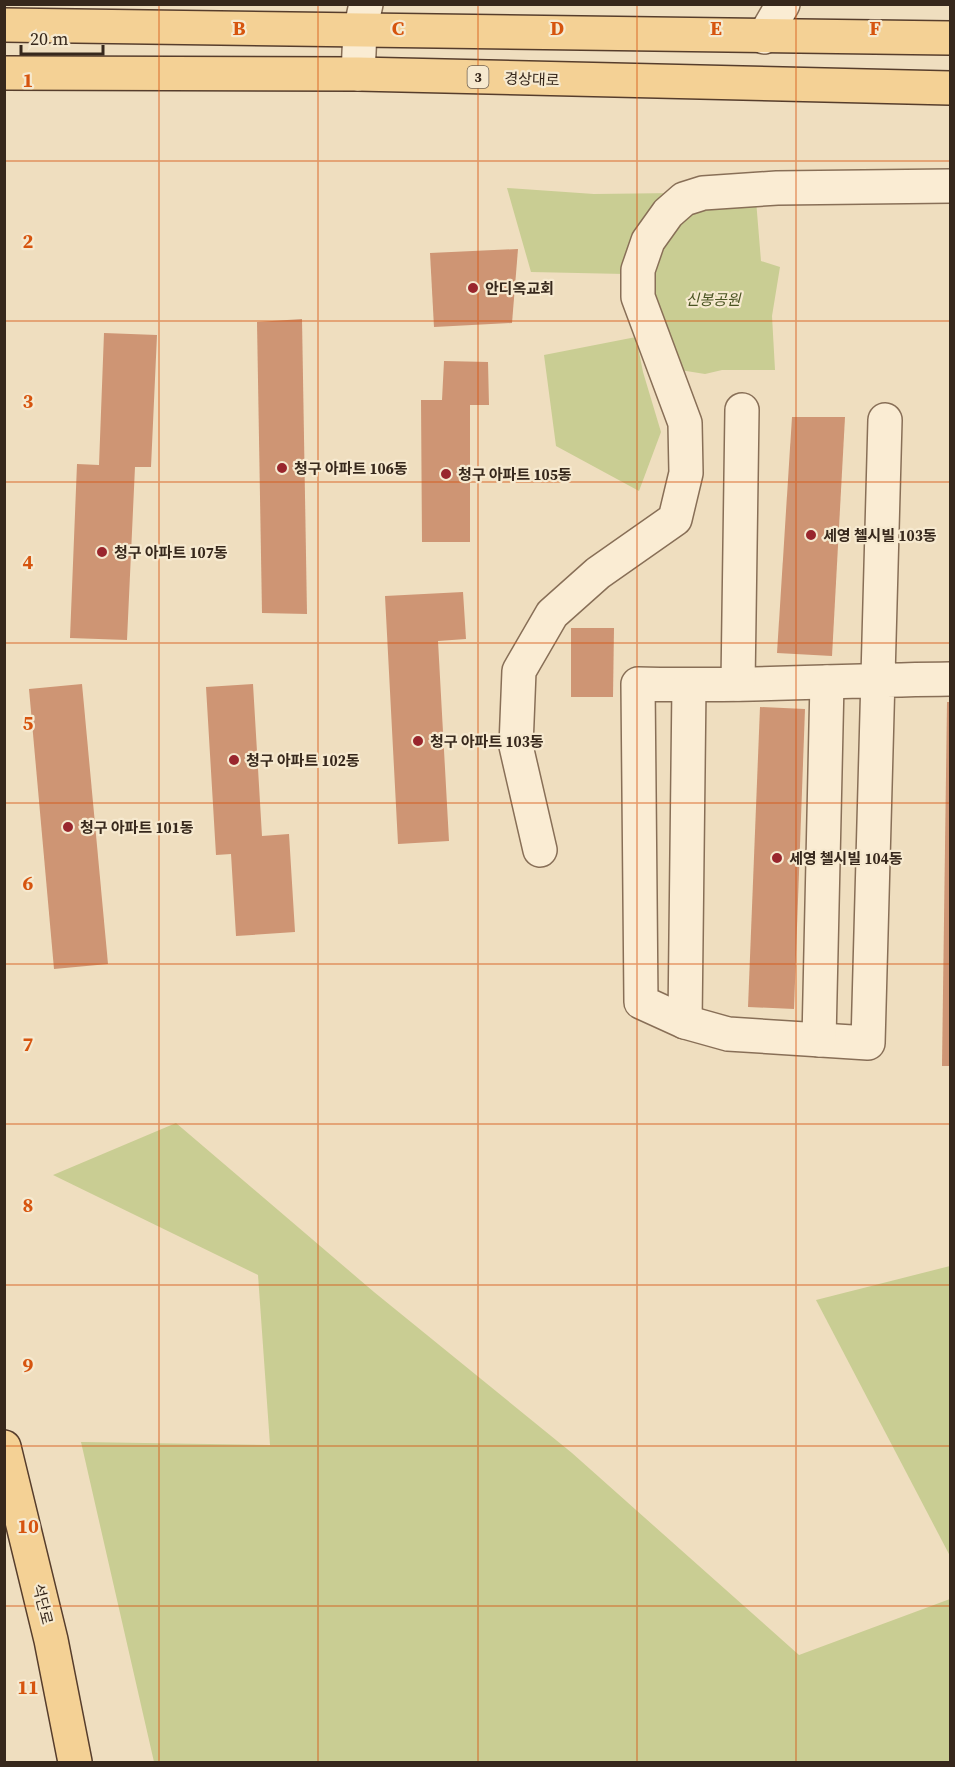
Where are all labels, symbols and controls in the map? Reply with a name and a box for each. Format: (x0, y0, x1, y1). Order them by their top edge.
text: B (232, 14, 246, 42)
text: C (392, 14, 404, 42)
text: D (550, 14, 564, 42)
text: E (710, 14, 722, 42)
text: F (869, 14, 881, 42)
scale bar (21, 18, 104, 56)
text: 20 m (30, 26, 68, 51)
text: 1 (23, 66, 33, 94)
road number: 3 (468, 66, 488, 88)
street label: 경상대로 (504, 68, 560, 90)
text: 2 (23, 227, 34, 255)
place label: 안디옥교회 (485, 278, 554, 299)
marker: 안디옥교회 (466, 281, 480, 295)
park label: 신봉공원 (685, 289, 742, 310)
text: 3 (23, 387, 34, 415)
place label: 청구 아파트 106동 (294, 458, 408, 479)
marker: 청구 아파트 106동 (275, 461, 289, 475)
place label: 청구 아파트 105동 (458, 464, 572, 485)
marker: 청구 아파트 105동 (439, 467, 453, 481)
place label: 세영 첼시빌 103동 (823, 525, 937, 546)
marker: 세영 첼시빌 103동 (804, 528, 818, 542)
place label: 청구 아파트 107동 (114, 542, 228, 563)
marker: 청구 아파트 107동 (95, 545, 109, 559)
text: 4 (23, 548, 34, 576)
text: 5 (23, 709, 34, 737)
place label: 청구 아파트 103동 (430, 731, 544, 752)
marker: 청구 아파트 103동 (411, 734, 425, 748)
place label: 청구 아파트 102동 (246, 750, 360, 771)
marker: 청구 아파트 102동 (227, 753, 241, 767)
place label: 청구 아파트 101동 (80, 817, 194, 838)
marker: 청구 아파트 101동 (61, 820, 75, 834)
place label: 세영 첼시빌 104동 (789, 848, 903, 869)
marker: 세영 첼시빌 104동 (770, 851, 784, 865)
text: 6 (23, 869, 34, 897)
text: 7 (23, 1030, 34, 1058)
text: 8 (23, 1191, 33, 1219)
text: 9 (23, 1351, 34, 1379)
text: 10 (17, 1512, 39, 1540)
street label: 석단로 (28, 1581, 58, 1627)
text: 11 (17, 1673, 39, 1701)

